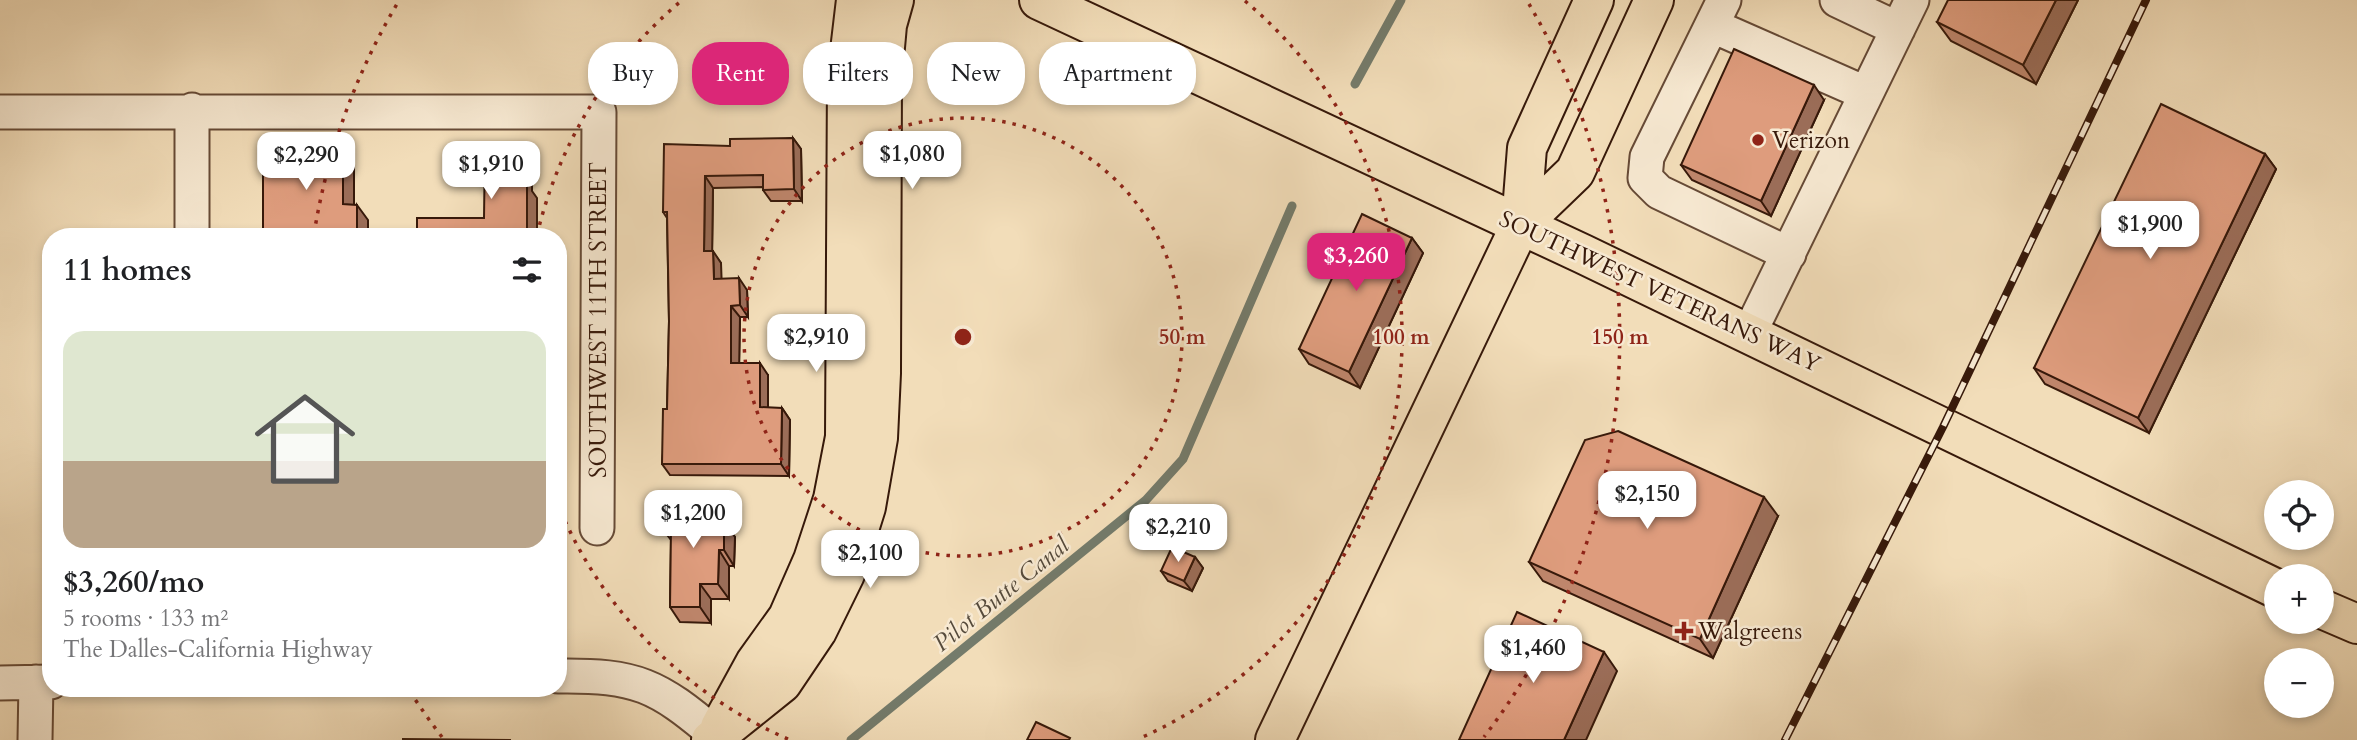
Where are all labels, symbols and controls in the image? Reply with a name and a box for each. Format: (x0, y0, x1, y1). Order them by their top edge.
chip: Buy (588, 42, 678, 105)
chip: Rent (692, 42, 789, 105)
chip: Filters (803, 42, 913, 105)
chip: New (927, 42, 1025, 105)
chip: Apartment (1039, 42, 1196, 105)
place label: Verizon (1772, 125, 1850, 156)
pin: $2,290 (249, 132, 363, 192)
pin: $1,080 (855, 132, 969, 191)
marker: Verizon (1750, 132, 1766, 148)
text: $1,080 (879, 138, 945, 169)
text: $2,290 (273, 139, 339, 170)
pin: $1,910 (434, 142, 548, 201)
text: $1,910 (458, 148, 524, 179)
street label: SOUTHWEST 11TH STREET (583, 162, 614, 478)
pin: $1,900 (2093, 202, 2207, 261)
street label: SOUTHWEST VETERANS WAY (1494, 203, 1826, 380)
text: $1,900 (2117, 208, 2183, 239)
pin: $3,260 (1299, 233, 1413, 293)
text: $3,260 (1323, 240, 1389, 271)
text: 11 homes (63, 250, 192, 291)
icon: filters (508, 251, 546, 289)
pin: $2,910 (759, 314, 873, 374)
text: $2,910 (783, 321, 849, 352)
text: 50 m (1159, 323, 1206, 352)
text: 100 m (1372, 323, 1430, 352)
text: 150 m (1591, 323, 1649, 352)
centre of rings (951, 325, 975, 349)
icon: home (242, 376, 368, 502)
pin: $2,150 (1590, 472, 1704, 531)
text: $2,150 (1614, 478, 1680, 509)
map controls (2264, 480, 2334, 718)
button: locate (2264, 480, 2334, 550)
pin: $1,200 (636, 490, 750, 550)
text: $1,200 (660, 497, 726, 528)
pin: $2,210 (1121, 504, 1235, 564)
text: $2,210 (1145, 511, 1211, 542)
water label: Pilot Butte Canal (926, 528, 1077, 660)
pin: $2,100 (813, 530, 927, 590)
text: $2,100 (837, 537, 903, 568)
text: $3,260/mo (63, 562, 204, 603)
button: + (2264, 564, 2334, 634)
text: 5 rooms · 133 m² (63, 603, 228, 634)
place label: Walgreens (1697, 616, 1802, 647)
marker: Walgreens (1676, 623, 1692, 639)
pin: $1,460 (1476, 626, 1590, 685)
text: $1,460 (1500, 632, 1566, 663)
text: The Dalles-California Highway (63, 634, 373, 665)
button: − (2264, 648, 2334, 718)

